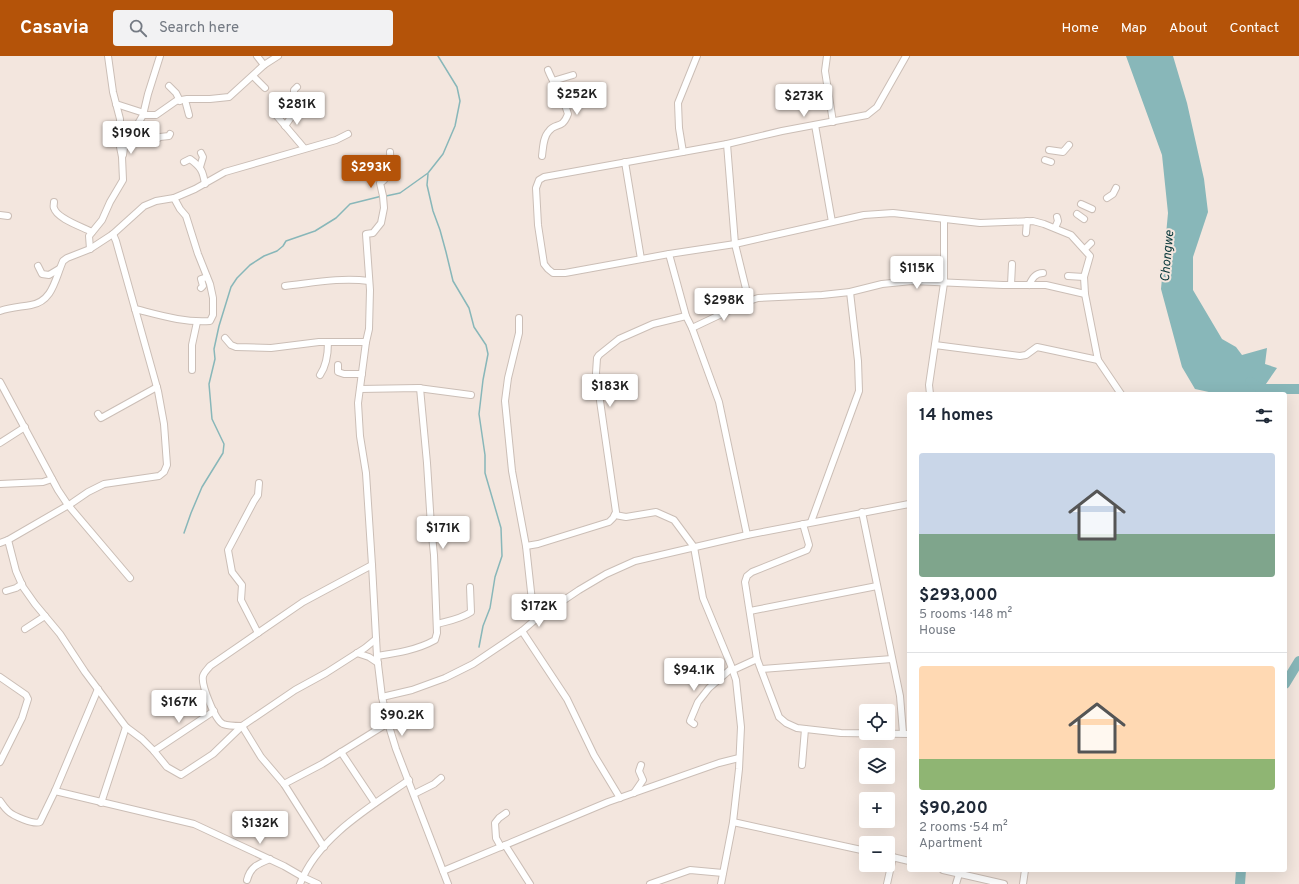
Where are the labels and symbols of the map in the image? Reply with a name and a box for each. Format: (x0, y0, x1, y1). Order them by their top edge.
pin: $252K (549, 82, 605, 116)
pin: $273K (776, 84, 832, 118)
pin: $281K (269, 92, 325, 126)
pin: $190K (103, 121, 159, 155)
pin: $293K (343, 155, 399, 189)
water label: Chongwe (1158, 229, 1178, 283)
pin: $115K (889, 256, 945, 290)
pin: $298K (696, 288, 752, 322)
pin: $183K (582, 374, 638, 408)
pin: $171K (415, 516, 471, 550)
pin: $172K (511, 594, 567, 628)
pin: $94.1K (661, 658, 727, 692)
pin: $167K (151, 690, 207, 724)
pin: $90.2K (369, 703, 435, 737)
pin: $132K (232, 811, 288, 845)

